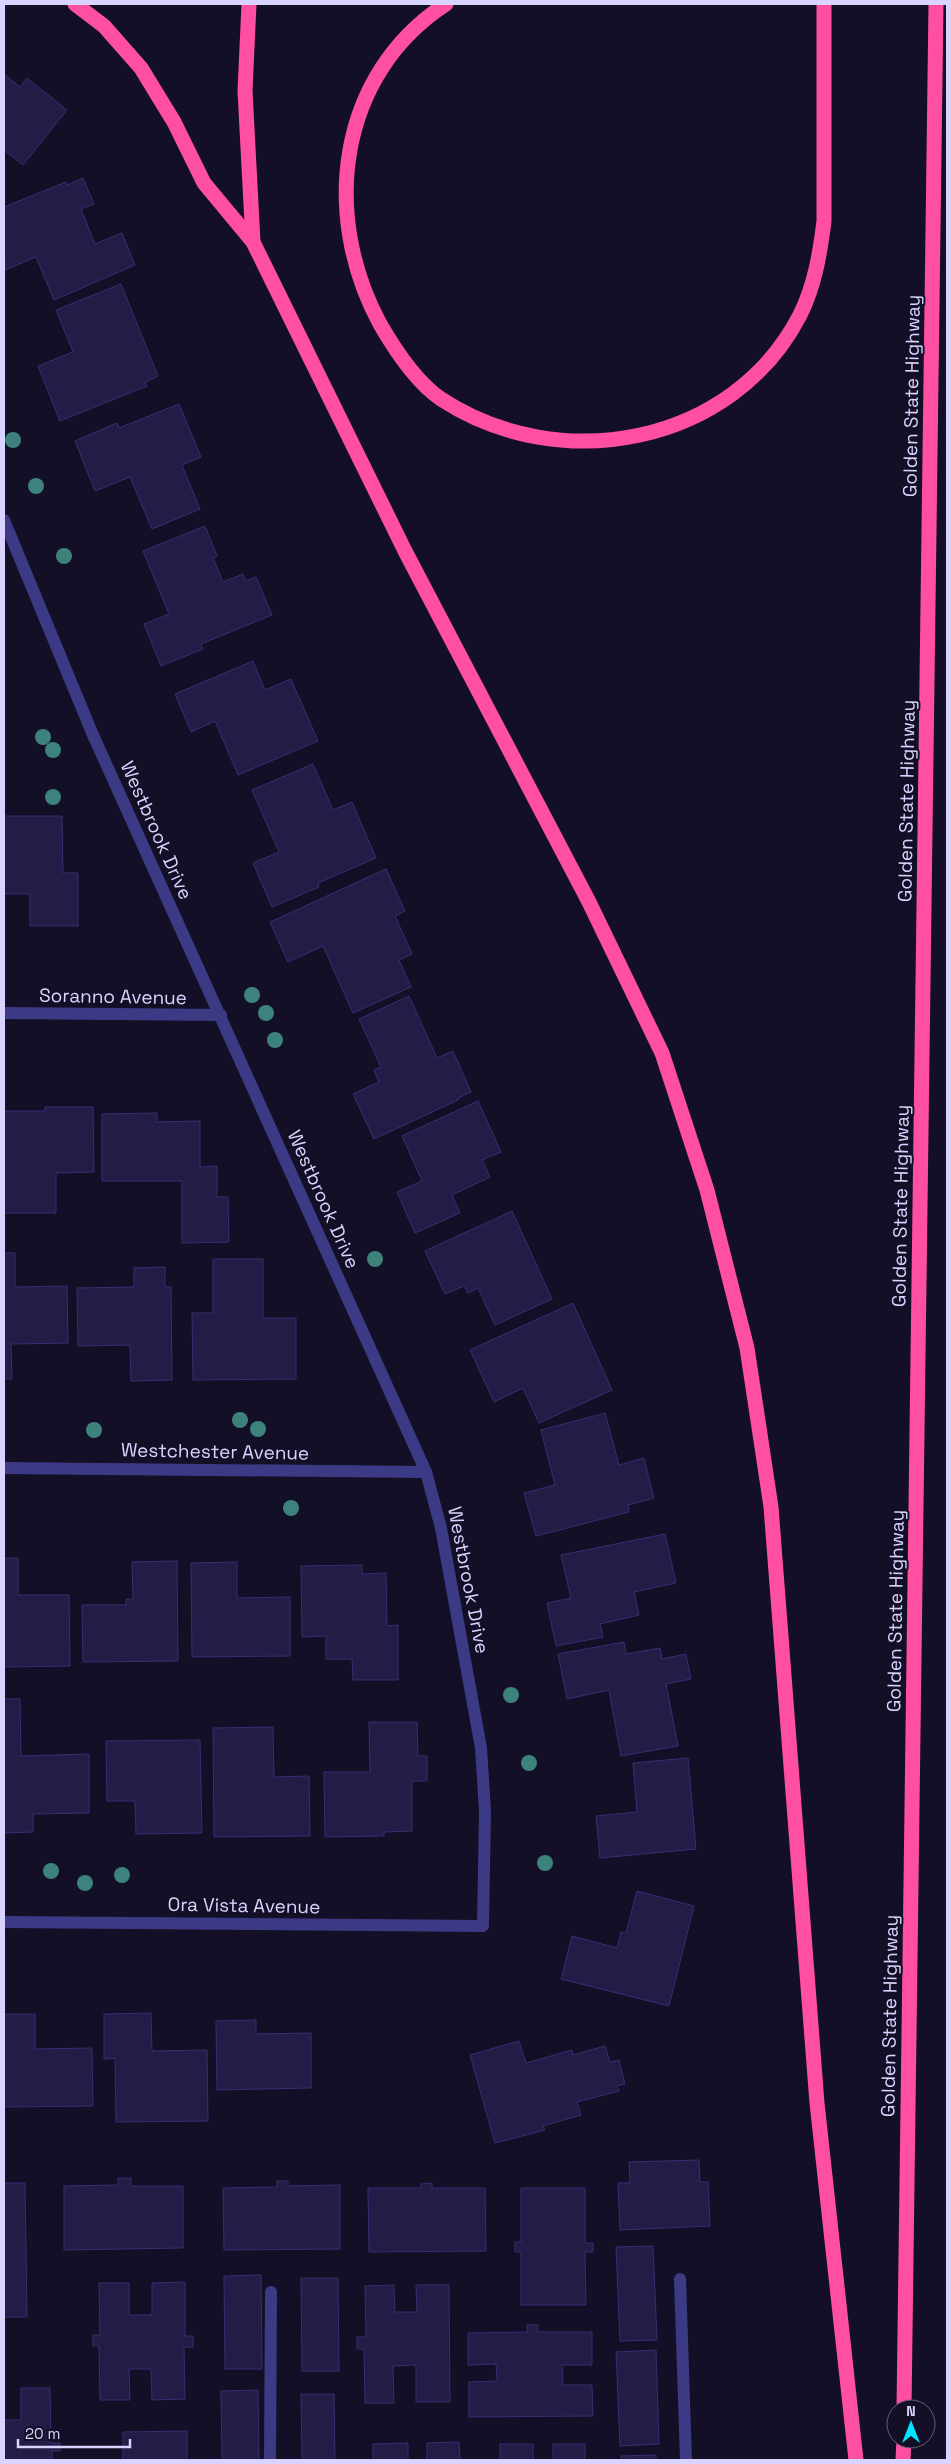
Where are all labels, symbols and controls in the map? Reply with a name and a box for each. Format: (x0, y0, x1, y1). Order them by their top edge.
street label: Golden State Highway (897, 295, 926, 497)
street label: Golden State Highway (892, 700, 921, 902)
street label: Westbrook Drive (115, 757, 198, 903)
street label: Soranno Avenue (39, 983, 187, 1010)
street label: Golden State Highway (886, 1105, 915, 1307)
street label: Westbrook Drive (282, 1126, 365, 1272)
street label: Westchester Avenue (121, 1437, 309, 1466)
street label: Westbrook Drive (442, 1504, 495, 1656)
street label: Golden State Highway (881, 1510, 910, 1712)
street label: Ora Vista Avenue (167, 1892, 321, 1919)
street label: Golden State Highway (875, 1915, 904, 2117)
north arrow (886, 2399, 936, 2449)
text: N (906, 2402, 916, 2420)
scale bar (18, 2416, 130, 2448)
text: 20 m (25, 2424, 60, 2443)

